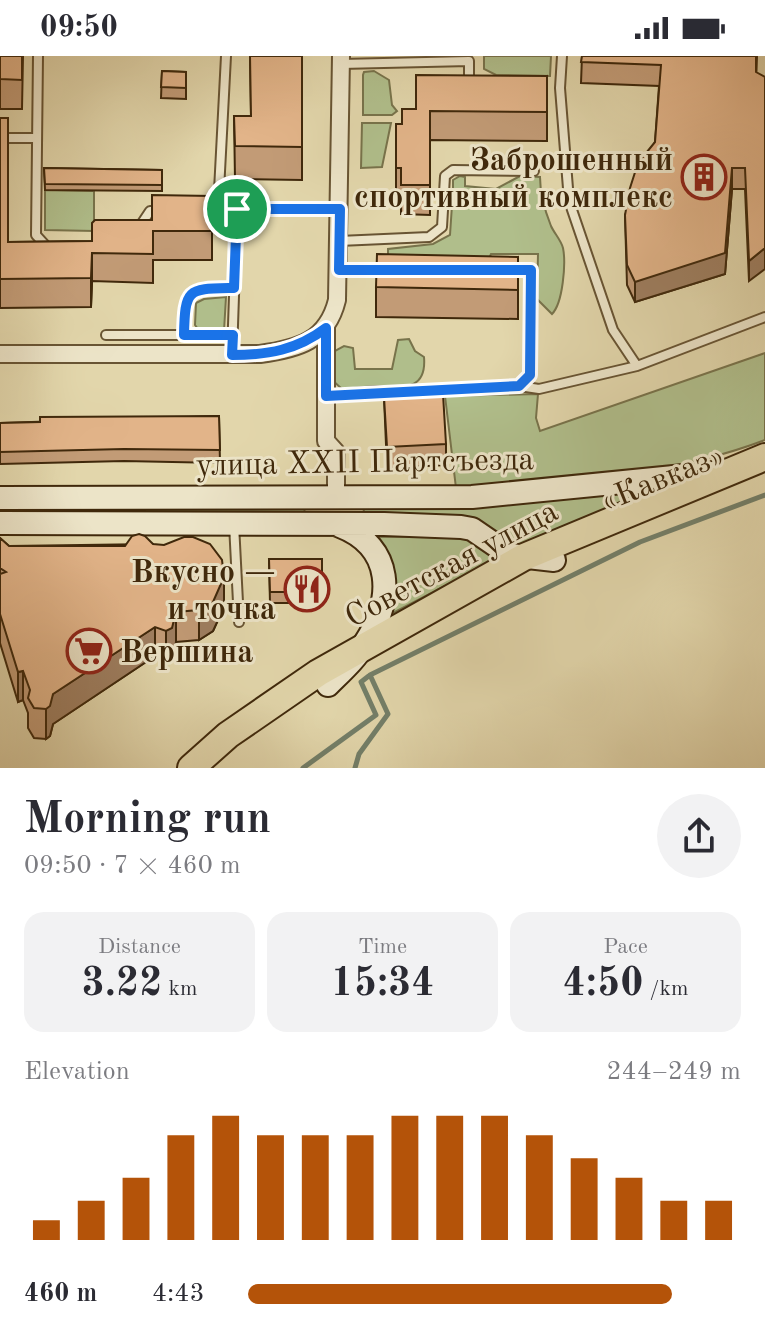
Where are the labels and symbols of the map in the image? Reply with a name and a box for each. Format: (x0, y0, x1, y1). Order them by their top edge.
place label: Заброшенный спортивный комплекс (354, 146, 673, 215)
building icon: Заброшенный спортивный комплекс (680, 153, 728, 201)
pin (203, 175, 271, 243)
street label: «Кавказ» (596, 440, 730, 519)
street label: улица XXII Партсъезда (196, 445, 535, 483)
street label: Советская улица (341, 496, 564, 635)
place label: Вкусно — и точка (131, 558, 276, 627)
restaurant icon: Вкусно — и точка (283, 565, 331, 613)
supermarket icon: Вершина (65, 627, 113, 675)
place label: Вершина (120, 638, 254, 670)

